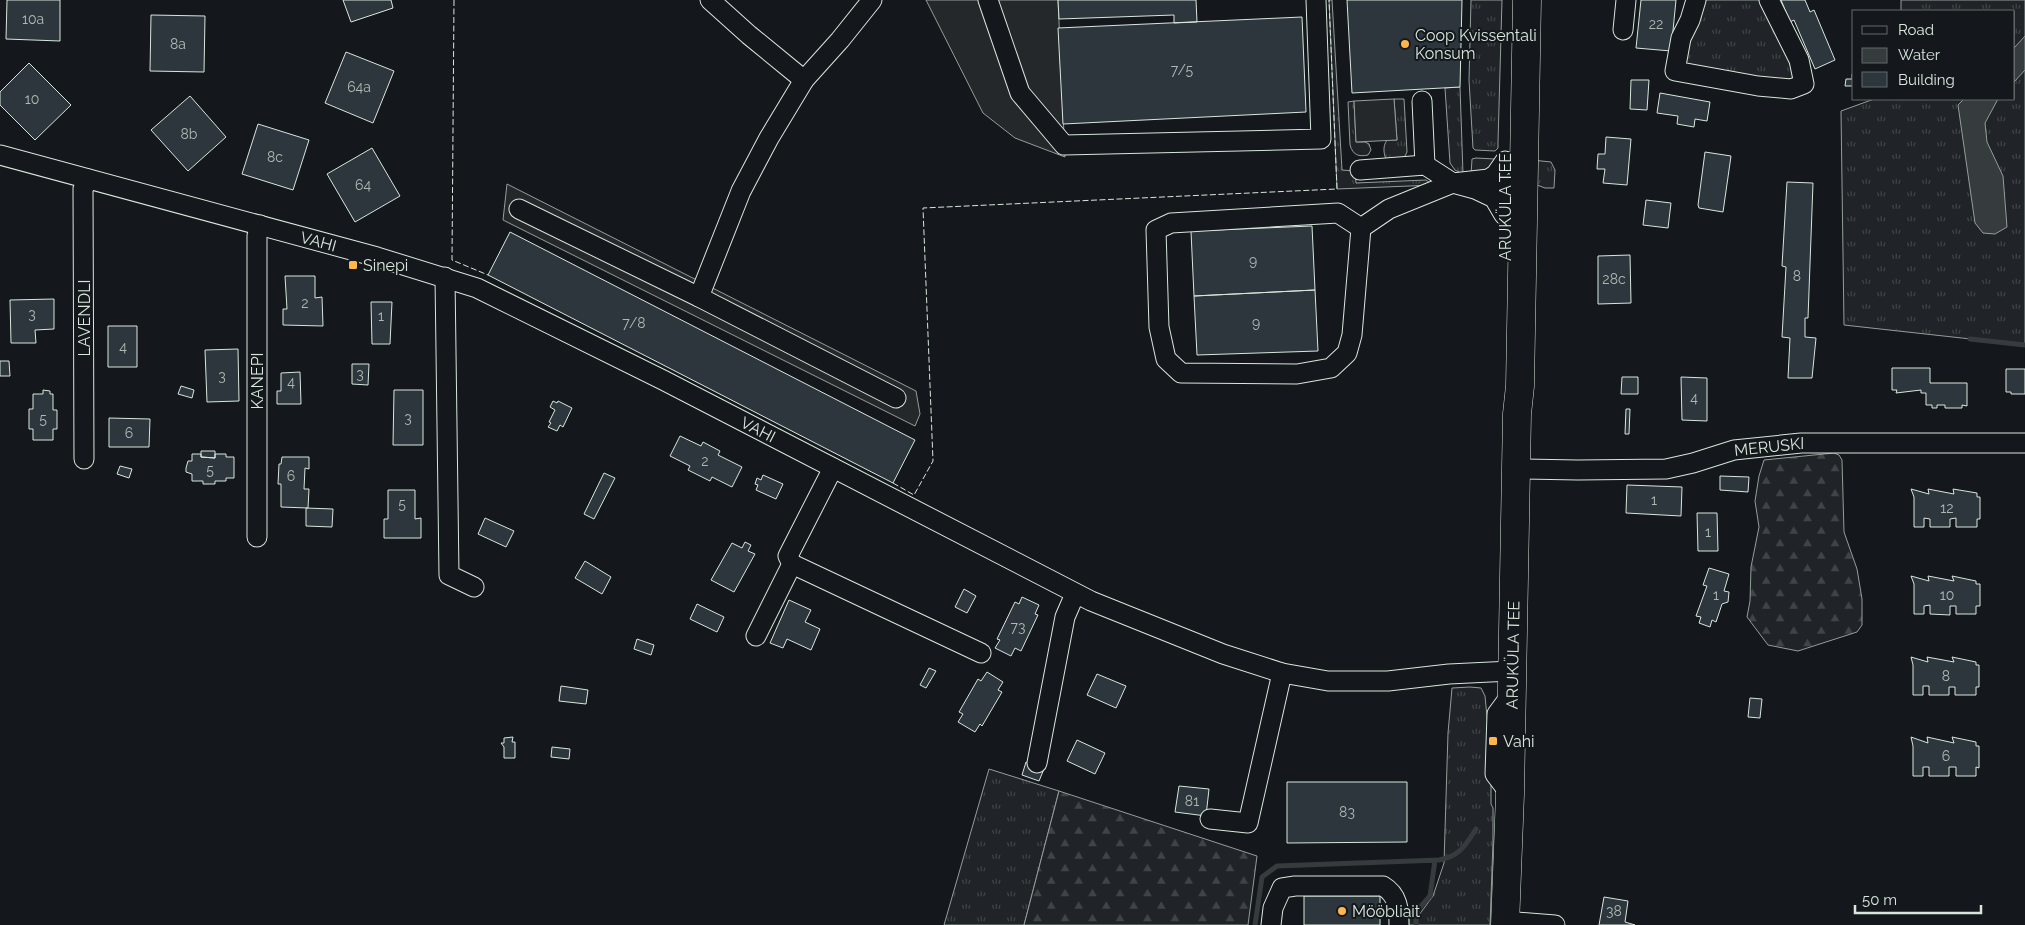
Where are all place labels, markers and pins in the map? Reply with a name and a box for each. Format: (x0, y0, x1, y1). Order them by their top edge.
place label: Coop Kvissentali Konsum (1415, 26, 1537, 63)
marker: Coop Kvissentali Konsum (1399, 38, 1411, 50)
place label: Sinepi (363, 256, 408, 275)
marker: Sinepi (347, 259, 359, 271)
place label: Vahi (1503, 732, 1535, 751)
marker: Vahi (1487, 735, 1499, 747)
place label: Mööbliait (1352, 902, 1421, 921)
marker: Mööbliait (1336, 905, 1348, 917)

